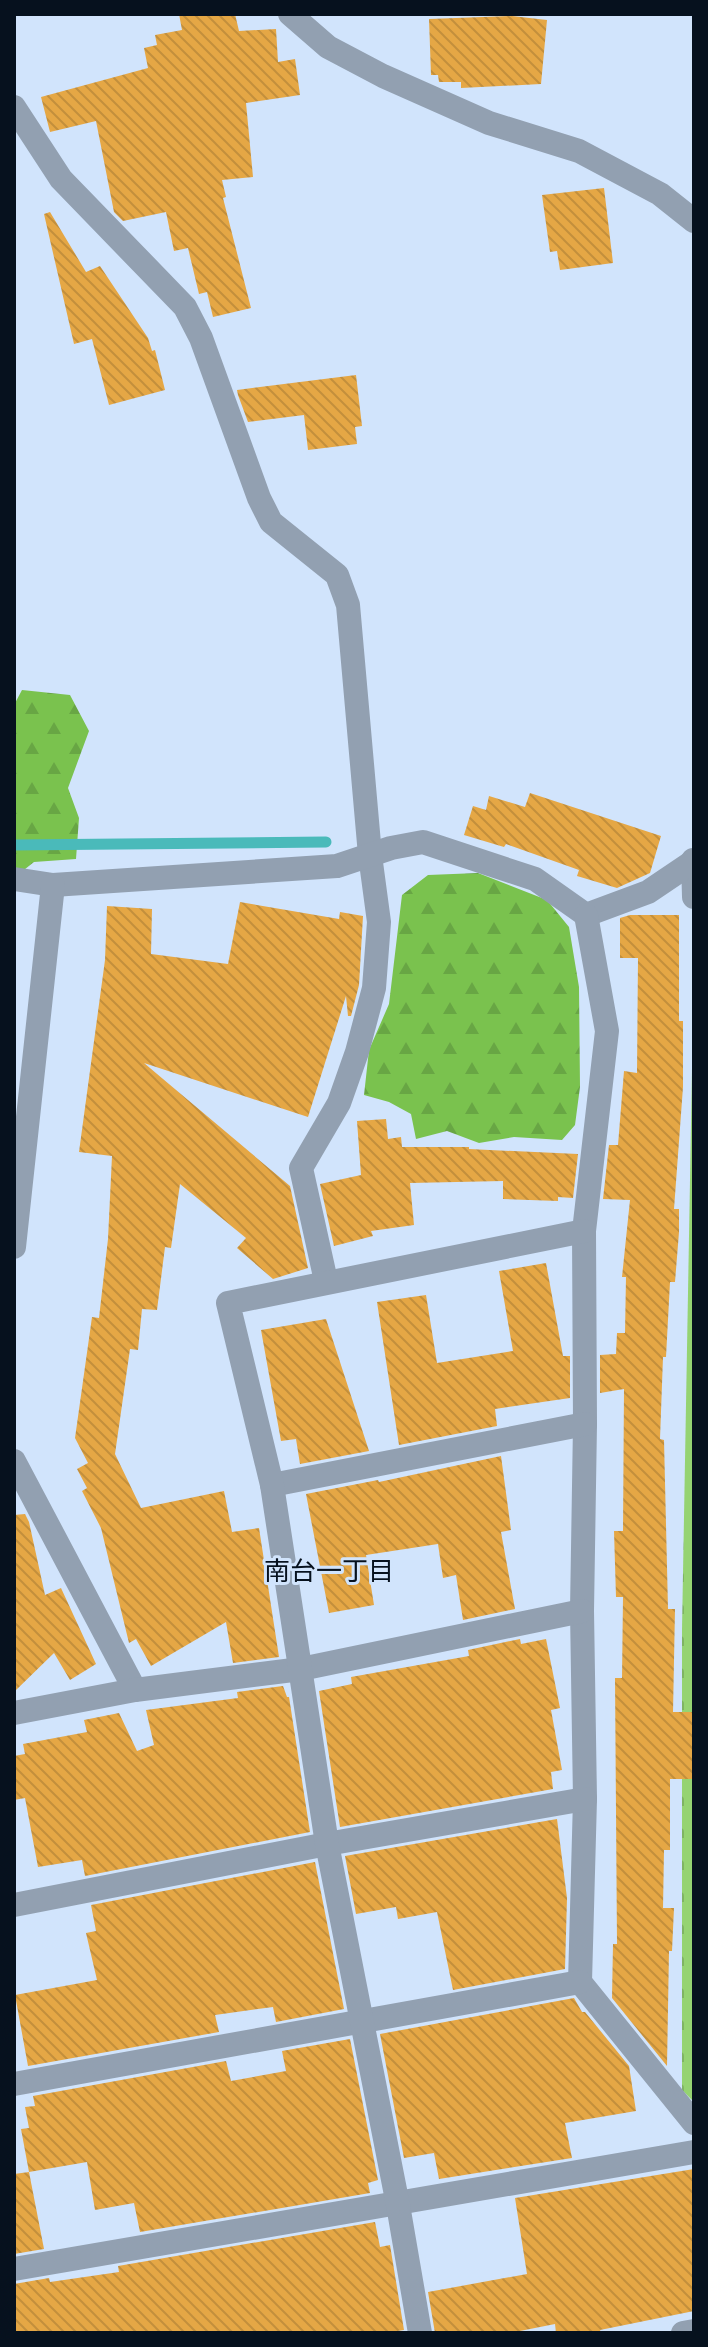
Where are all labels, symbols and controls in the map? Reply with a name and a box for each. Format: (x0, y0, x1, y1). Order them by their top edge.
district label: 南台一丁目 (264, 1557, 394, 1586)

